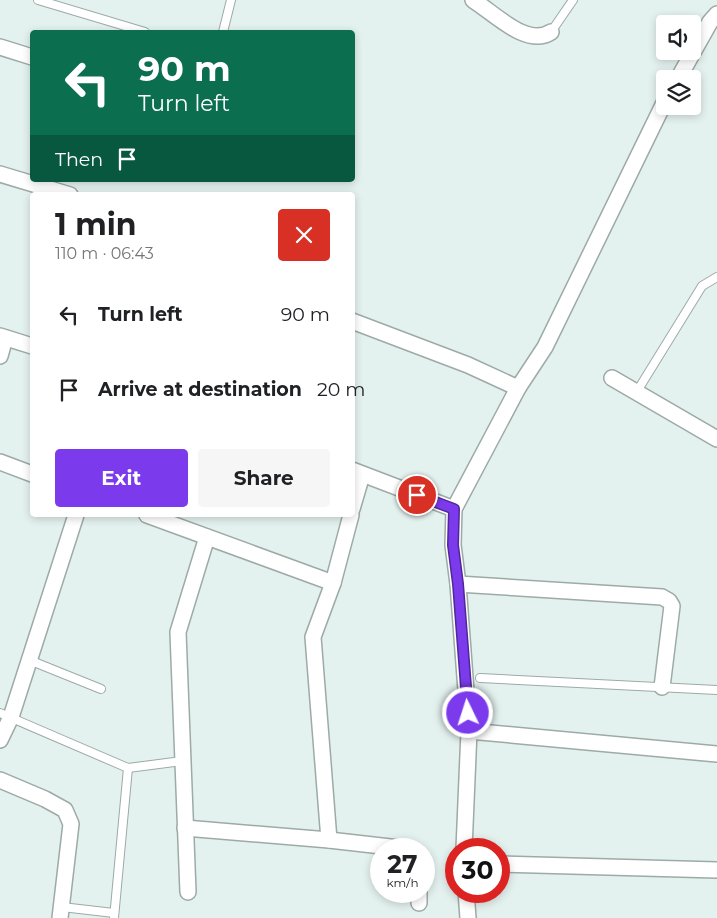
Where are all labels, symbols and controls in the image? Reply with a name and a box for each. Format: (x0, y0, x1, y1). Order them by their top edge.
map controls (656, 15, 701, 115)
button: sound (656, 15, 701, 60)
text: 90 m (138, 47, 231, 90)
icon: left (55, 50, 120, 115)
button: layers (656, 70, 701, 115)
text: Turn left (138, 90, 230, 117)
icon: arrive (113, 145, 141, 173)
text: Then (55, 148, 103, 171)
text: 1 min (55, 206, 136, 243)
button: close (278, 209, 330, 261)
text: 110 m · 06:43 (55, 244, 154, 263)
icon: left (55, 301, 83, 329)
text: Turn left (98, 303, 183, 326)
text: 90 m (281, 303, 330, 326)
icon: arrive (55, 376, 83, 404)
text: Arrive at destination (98, 378, 302, 401)
text: 20 m (317, 378, 365, 401)
button: Exit (55, 449, 188, 507)
button: Share (198, 449, 330, 507)
pin (396, 474, 438, 516)
icon: arrive (403, 481, 431, 509)
position arrow (441, 686, 493, 738)
speed limit sign: 30 (445, 838, 510, 903)
text: 27 (387, 849, 418, 879)
text: km/h (386, 875, 419, 890)

